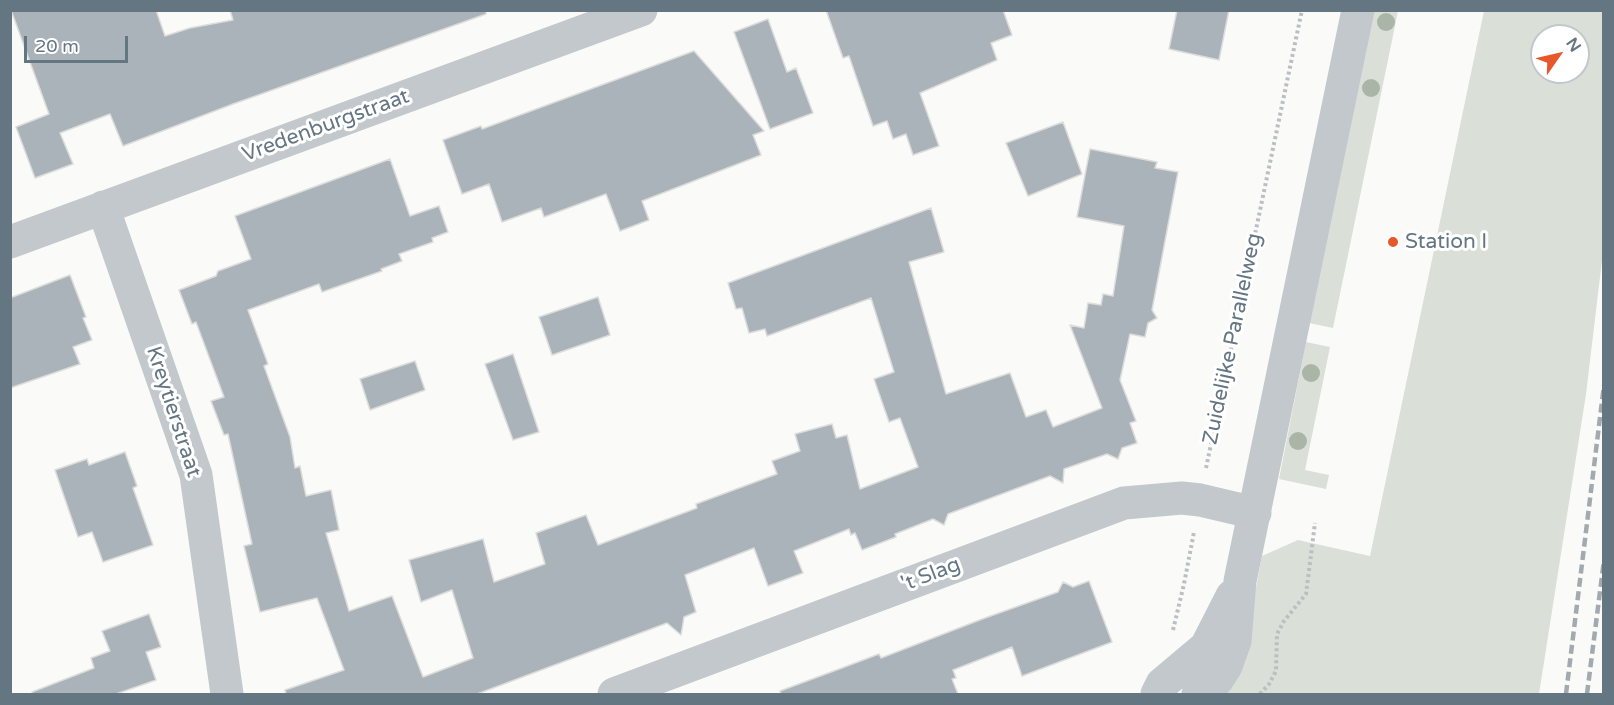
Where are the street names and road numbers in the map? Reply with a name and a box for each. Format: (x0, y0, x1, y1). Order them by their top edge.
street label: Vredenburgstraat (239, 84, 413, 168)
street label: Zuidelijke Parallelweg (1198, 231, 1268, 447)
street label: Kreytierstraat (140, 343, 206, 481)
street label: 't Slag (898, 552, 964, 598)

